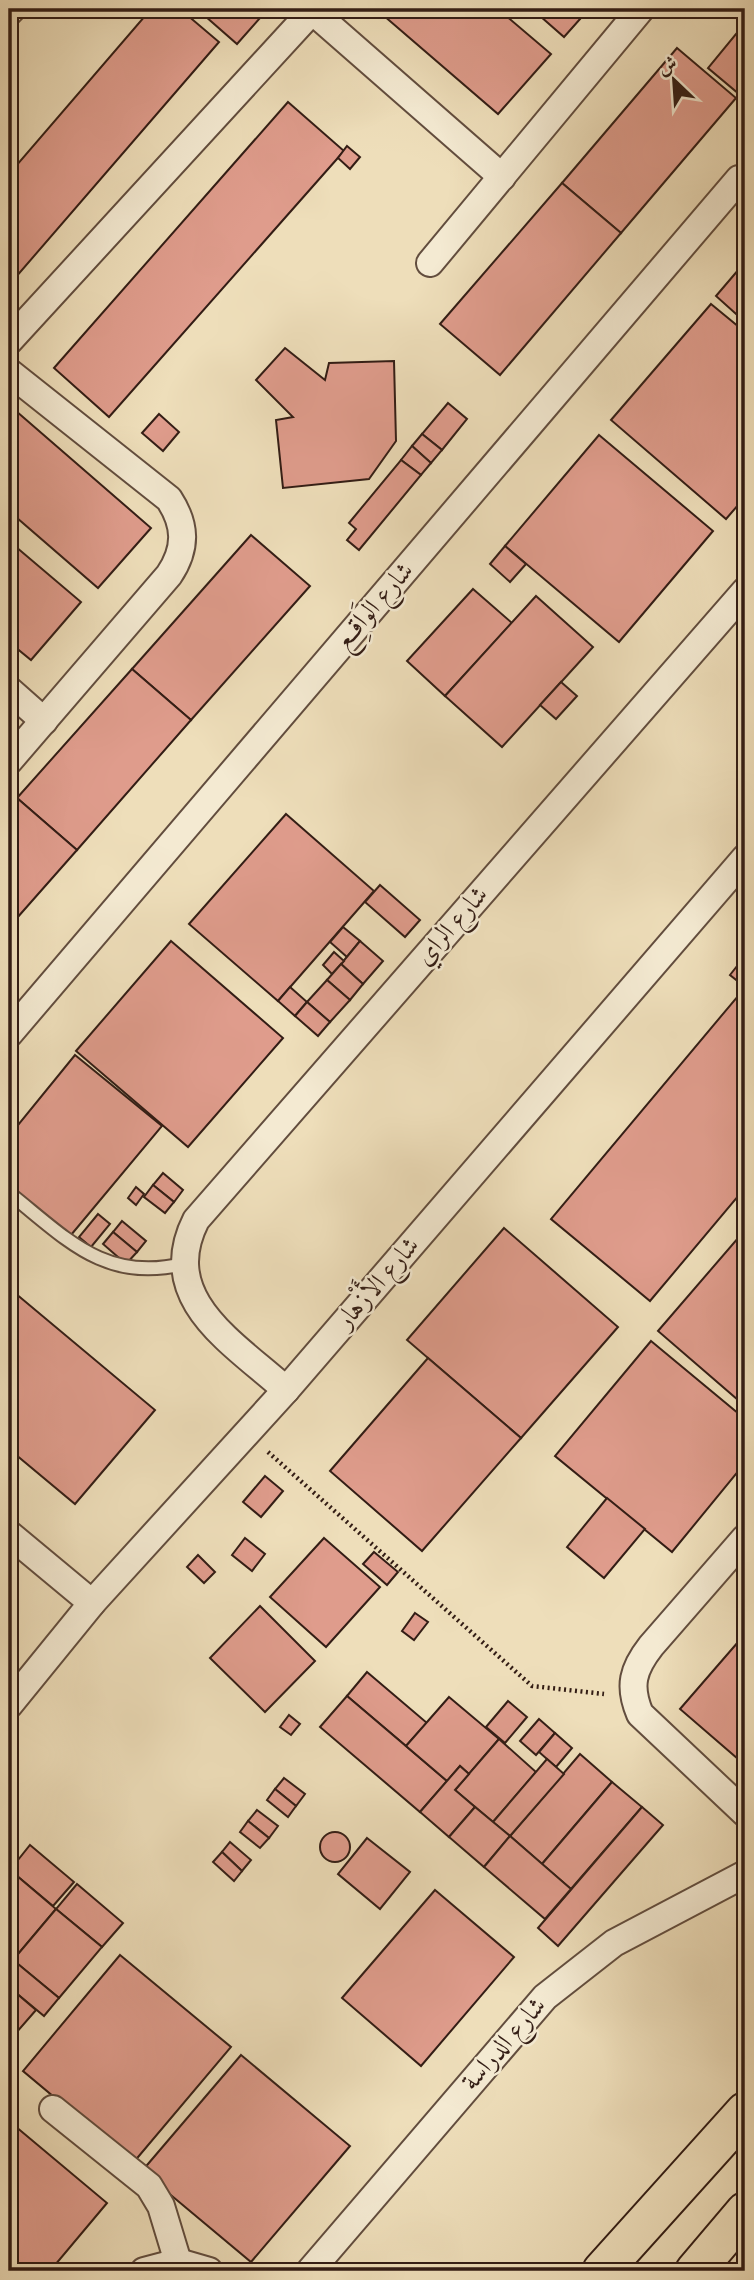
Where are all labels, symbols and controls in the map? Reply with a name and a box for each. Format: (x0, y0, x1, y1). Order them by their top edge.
north arrow (638, 46, 708, 116)
text: ش (654, 52, 681, 81)
street label: شارع الوَاقِع (325, 553, 426, 661)
street label: شارع الراي (408, 879, 499, 975)
street label: شارع الأَزْهار (322, 1226, 430, 1341)
street label: شارع الدراسة (454, 1990, 557, 2100)

